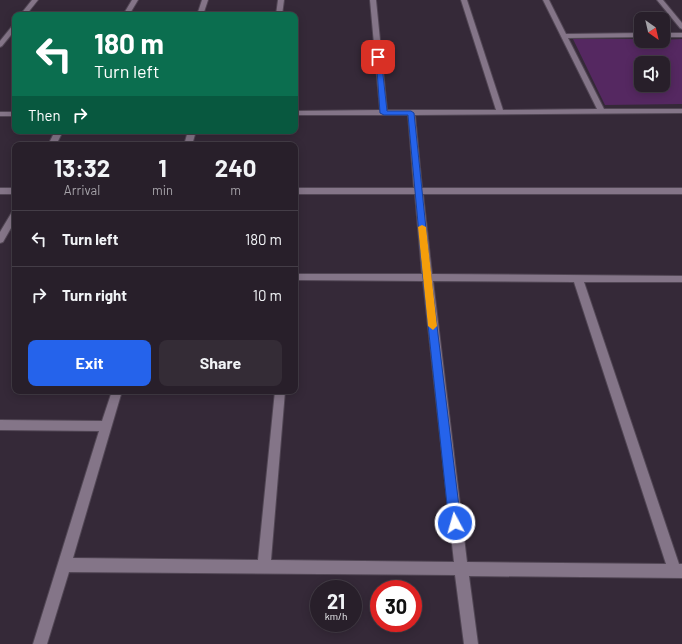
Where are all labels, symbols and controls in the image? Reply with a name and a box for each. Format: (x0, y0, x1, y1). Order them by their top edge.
north arrow (634, 12, 670, 48)
map controls (634, 12, 670, 92)
text: 180 m (94, 26, 164, 60)
icon: left (28, 28, 80, 80)
pin (361, 40, 395, 74)
icon: arrive (367, 46, 389, 68)
button: sound (634, 56, 670, 92)
text: Turn left (94, 60, 160, 82)
icon: right (69, 104, 91, 126)
text: Then (28, 106, 61, 124)
text: 13:32 (54, 153, 110, 182)
text: 1 (158, 153, 167, 182)
text: 240 (215, 153, 256, 182)
text: Arrival (64, 182, 100, 198)
text: min (152, 182, 173, 198)
text: m (230, 182, 241, 198)
icon: left (28, 228, 50, 250)
text: Turn left (62, 230, 118, 248)
text: 180 m (245, 230, 282, 248)
icon: right (28, 284, 50, 306)
text: Turn right (62, 286, 127, 304)
text: 10 m (253, 286, 282, 304)
button: Exit (28, 340, 151, 386)
button: Share (159, 340, 282, 386)
position arrow (434, 502, 476, 544)
speed limit sign: 30 (370, 580, 422, 632)
text: 21 (327, 589, 345, 613)
text: km/h (325, 610, 347, 622)

